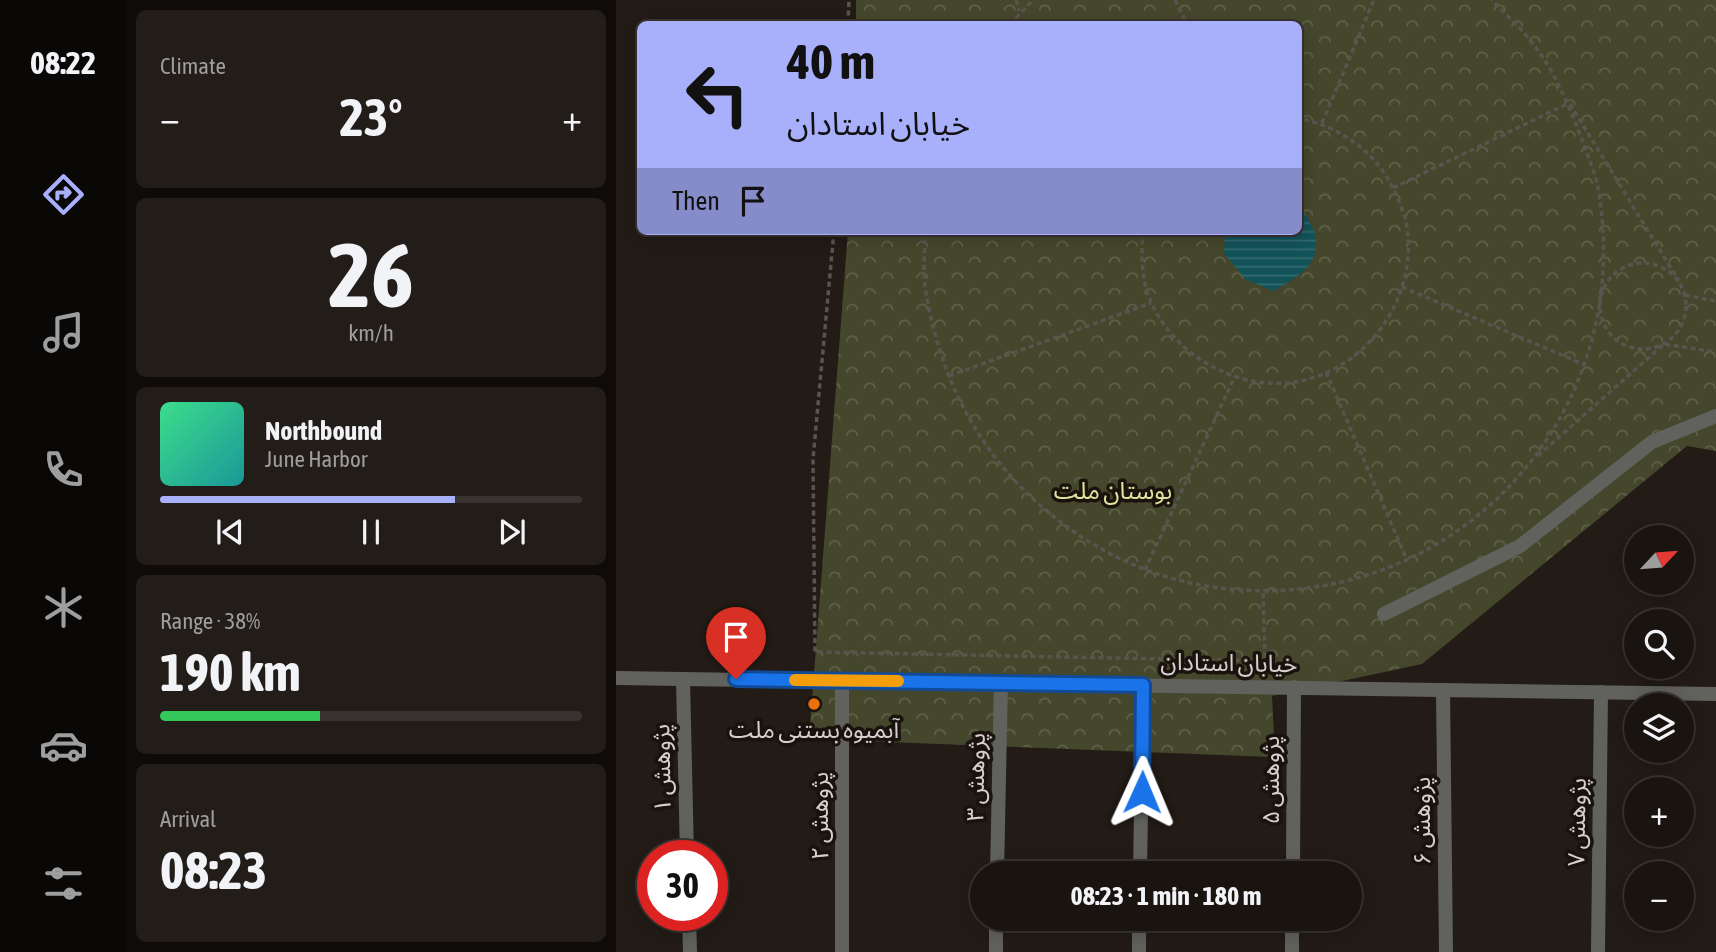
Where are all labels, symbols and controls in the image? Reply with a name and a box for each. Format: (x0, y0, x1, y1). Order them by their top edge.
text: 40 m (787, 33, 875, 89)
text: 08:22 (30, 44, 96, 81)
icon: left (672, 49, 763, 140)
text: Climate (160, 53, 226, 79)
text: 23° (339, 87, 403, 147)
text: − (160, 96, 180, 139)
text: + (562, 96, 582, 139)
text: خیابان استادان (787, 105, 970, 142)
icon: directions (39, 170, 88, 219)
icon: arrive (734, 182, 772, 220)
text: Then (672, 186, 720, 216)
text: 26 (328, 222, 414, 326)
icon: music (39, 308, 88, 357)
text: km/h (348, 320, 394, 346)
text: Northbound (265, 416, 382, 446)
icon: phone (39, 445, 88, 494)
text: June Harbor (265, 446, 368, 472)
park label: بوستان ملت (1054, 477, 1172, 505)
icon: previous (211, 513, 249, 551)
icon: pause (352, 513, 390, 551)
icon: next (493, 513, 531, 551)
north arrow (1624, 525, 1694, 595)
map controls (1624, 525, 1694, 931)
icon: climate (39, 583, 88, 632)
pin (706, 607, 766, 679)
text: Range · 38% (160, 608, 260, 634)
button: search (1624, 609, 1694, 679)
icon: arrive (717, 618, 755, 656)
text: 190 km (160, 642, 301, 702)
street label: خیابان استادان (1160, 648, 1298, 678)
button: layers (1624, 693, 1694, 763)
marker: آبمیوه بستنی ملت (806, 696, 822, 712)
place label: آبمیوه بستنی ملت (729, 716, 900, 744)
icon: car (39, 721, 88, 770)
street label: پژوهش ۱ (647, 723, 678, 813)
street label: پژوهش ۳ (961, 732, 992, 822)
street label: پژوهش ۵ (1257, 736, 1286, 824)
position arrow (1105, 755, 1179, 829)
street label: پژوهش ۲ (806, 772, 835, 860)
street label: پژوهش ۶ (1408, 777, 1437, 865)
street label: پژوهش ۷ (1562, 777, 1593, 867)
button: + (1624, 777, 1694, 847)
text: Arrival (160, 806, 216, 832)
text: 08:23 (160, 840, 267, 900)
speed limit sign: 30 (637, 840, 728, 931)
icon: filters (39, 859, 88, 908)
button: − (1624, 861, 1694, 931)
text: 08:23 · 1 min · 180 m (1071, 881, 1261, 911)

